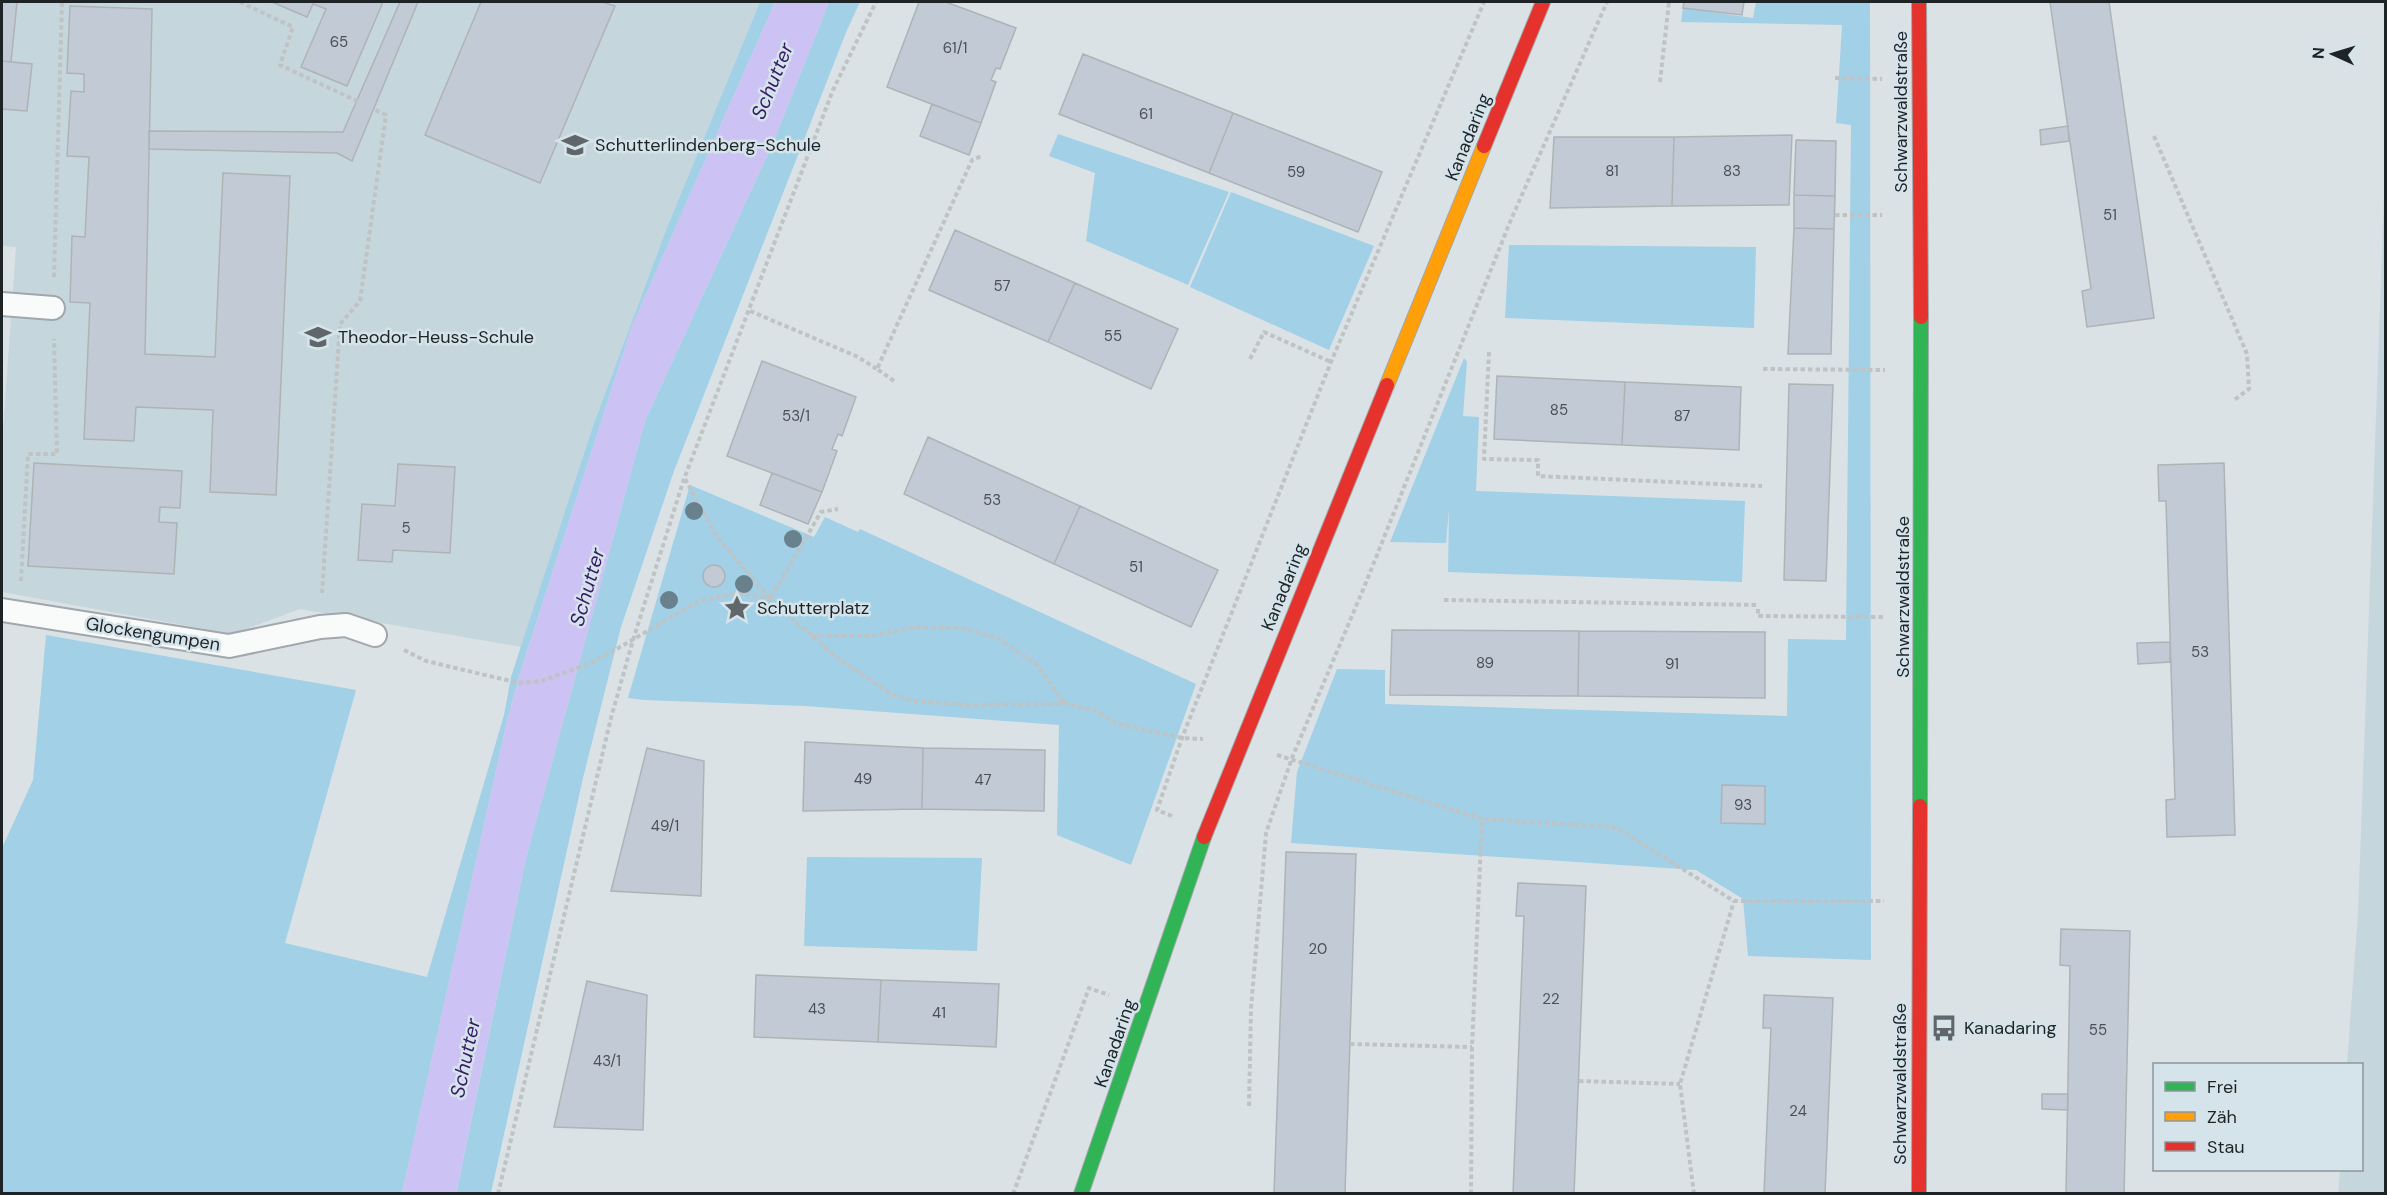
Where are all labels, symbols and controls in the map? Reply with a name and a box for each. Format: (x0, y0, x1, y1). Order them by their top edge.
north arrow (2303, 24, 2363, 84)
street label: Schwarzwaldstraße (1889, 31, 1913, 193)
house number: 65 (330, 32, 348, 52)
water label: Schutter (745, 38, 799, 123)
house number: 61/1 (943, 38, 967, 58)
text: N (2308, 46, 2329, 60)
street label: Kanadaring (1440, 90, 1496, 184)
house number: 61 (1139, 104, 1153, 124)
school or university icon: Schutterlindenberg-Schule (560, 130, 590, 160)
place label: Schutterlindenberg-Schule (595, 133, 821, 157)
house number: 81 (1605, 161, 1619, 181)
house number: 83 (1723, 161, 1741, 181)
house number: 59 (1287, 162, 1305, 182)
house number: 51 (2103, 205, 2117, 225)
house number: 57 (994, 276, 1010, 296)
school or university icon: Theodor-Heuss-Schule (303, 322, 333, 352)
place label: Theodor-Heuss-Schule (338, 325, 534, 349)
house number: 55 (1104, 326, 1122, 346)
house number: 85 (1550, 400, 1568, 420)
house number: 53/1 (782, 406, 810, 426)
house number: 87 (1674, 406, 1690, 426)
house number: 53 (983, 490, 1001, 510)
street label: Schwarzwaldstraße (1891, 516, 1915, 678)
house number: 5 (401, 518, 411, 538)
street label: Kanadaring (1256, 540, 1312, 634)
water label: Schutter (563, 544, 611, 629)
house number: 51 (1129, 557, 1143, 577)
place icon: Schutterplatz (722, 593, 752, 623)
place label: Schutterplatz (757, 596, 869, 620)
street label: Glockengumpen (84, 612, 222, 656)
house number: 53 (2191, 642, 2209, 662)
house number: 89 (1476, 653, 1494, 673)
house number: 91 (1665, 654, 1679, 674)
house number: 49 (854, 769, 872, 789)
house number: 47 (974, 770, 992, 790)
house number: 93 (1734, 795, 1752, 815)
house number: 49/1 (651, 816, 679, 836)
house number: 20 (1309, 939, 1327, 959)
house number: 22 (1542, 989, 1560, 1009)
street label: Kanadaring (1089, 995, 1141, 1091)
house number: 43 (808, 999, 826, 1019)
house number: 41 (932, 1003, 946, 1023)
street label: Schwarzwaldstraße (1888, 1003, 1912, 1165)
bus stop icon: Kanadaring (1929, 1013, 1959, 1043)
water label: Schutter (444, 1016, 486, 1100)
place label: Kanadaring (1964, 1016, 2056, 1040)
house number: 55 (2089, 1020, 2107, 1040)
house number: 43/1 (593, 1051, 621, 1071)
legend (2153, 1063, 2363, 1171)
text: Frei (2207, 1075, 2238, 1099)
house number: 24 (1789, 1101, 1807, 1121)
text: Zäh (2207, 1105, 2237, 1129)
text: Stau (2207, 1135, 2245, 1159)

